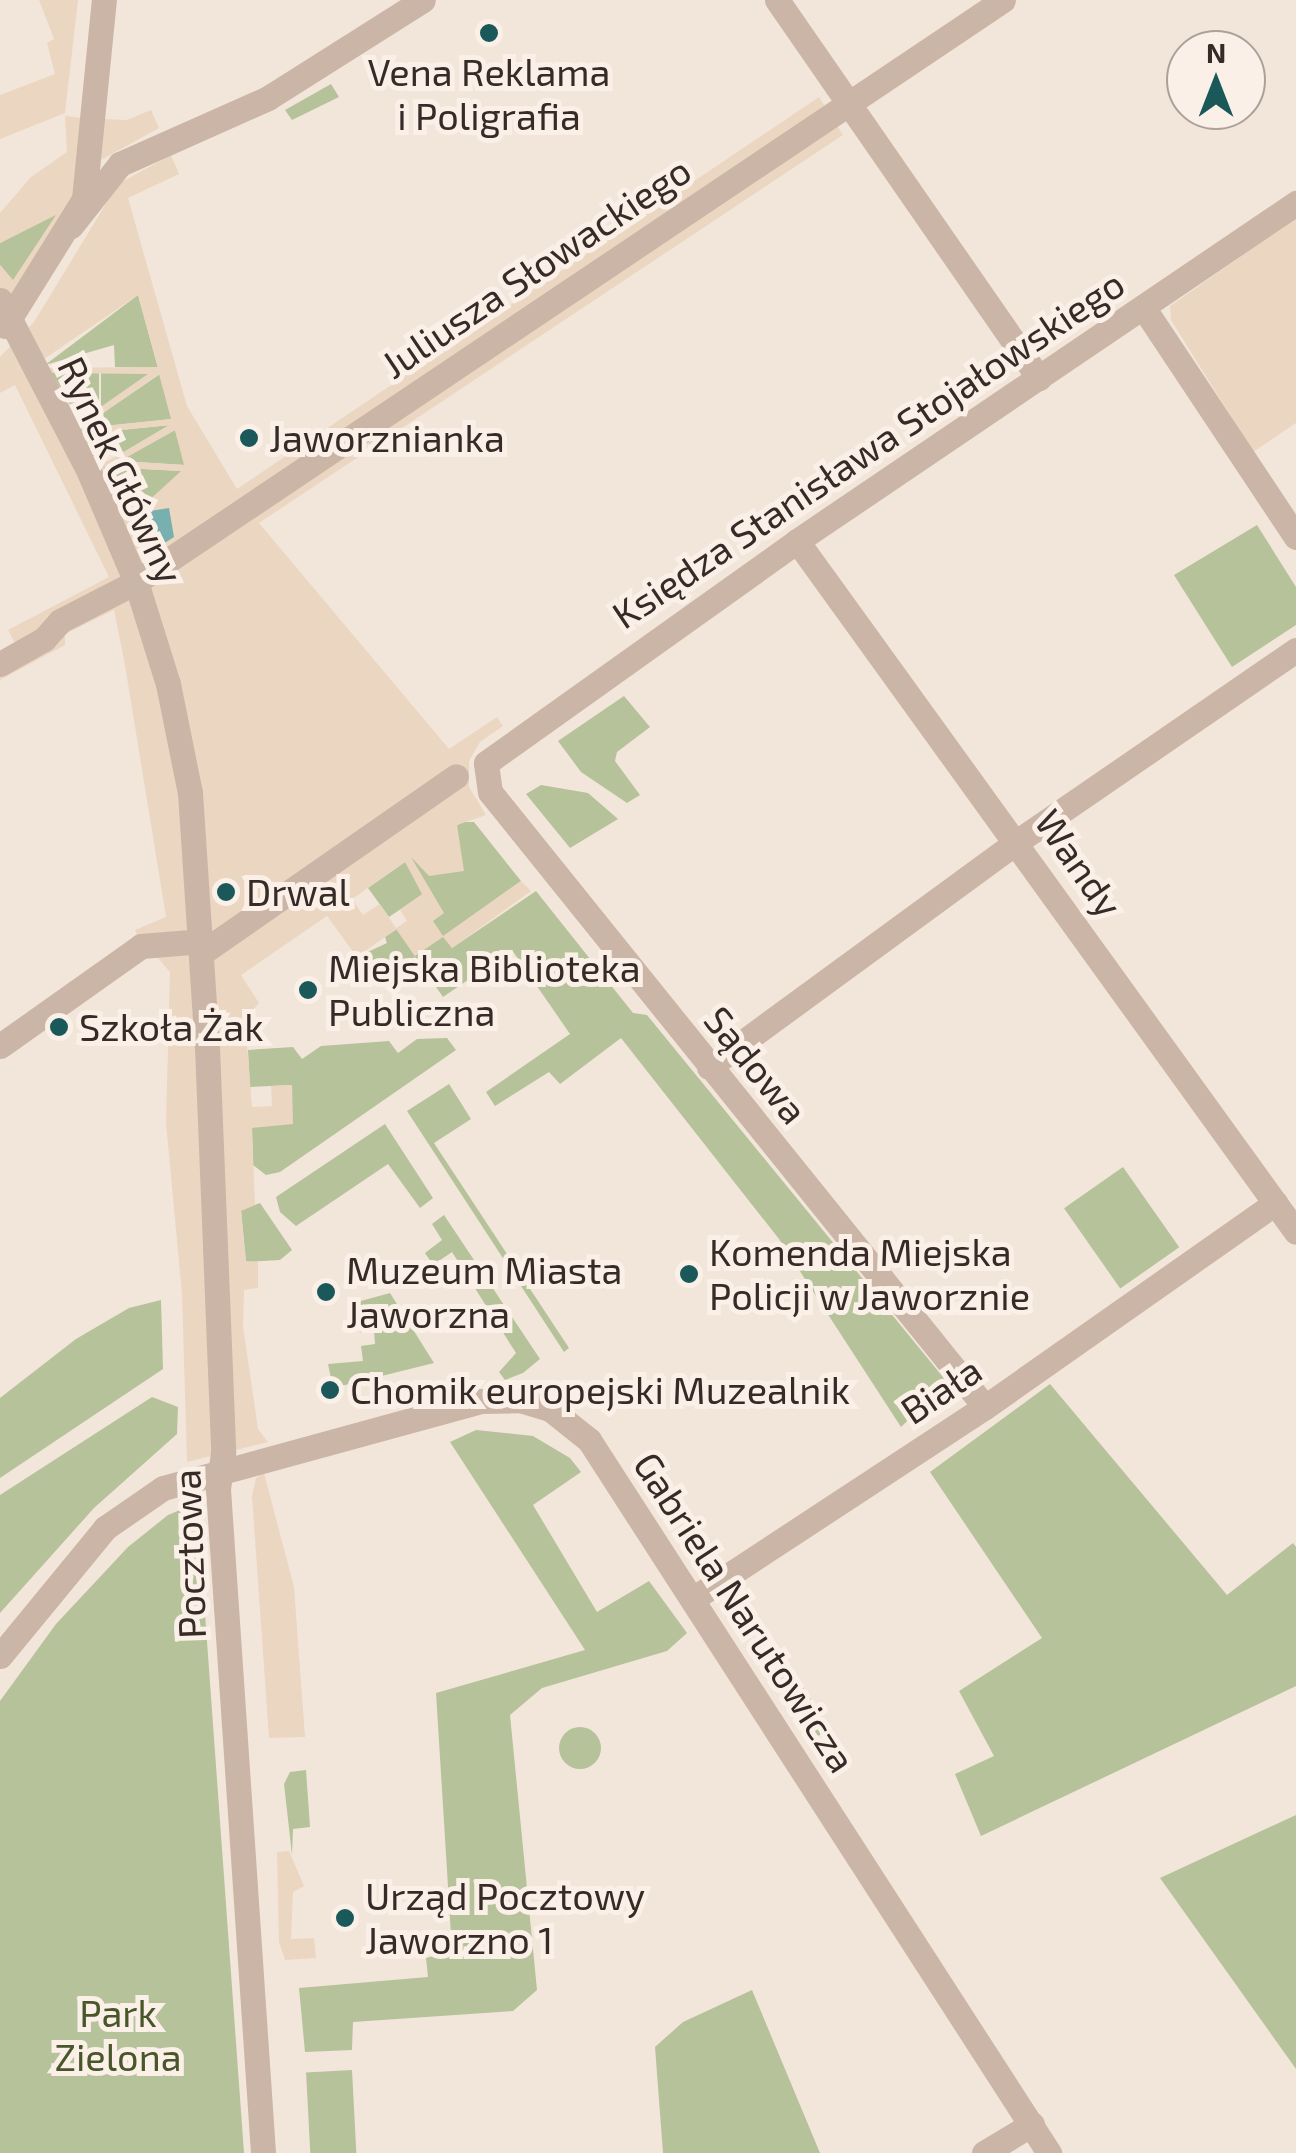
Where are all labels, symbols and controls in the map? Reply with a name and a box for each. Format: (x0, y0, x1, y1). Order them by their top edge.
marker: Vena Reklama i Poligrafia (478, 22, 500, 44)
north arrow (1166, 30, 1266, 130)
text: N (1206, 35, 1226, 69)
place label: Vena Reklama i Poligrafia (368, 49, 610, 138)
street label: Juliusza Słowackiego (373, 147, 699, 387)
street label: Księdza Stanisława Stojałowskiego (604, 260, 1132, 638)
street label: Rynek Główny (49, 349, 193, 591)
place label: Jaworznianka (269, 415, 505, 461)
marker: Jaworznianka (238, 427, 260, 449)
street label: Wandy (1026, 801, 1132, 925)
place label: Drwal (246, 869, 350, 915)
marker: Drwal (215, 881, 237, 903)
place label: Miejska Biblioteka Publiczna (328, 945, 641, 1034)
marker: Miejska Biblioteka Publiczna (297, 979, 319, 1001)
street label: Sądowa (695, 997, 817, 1133)
place label: Szkoła Żak (79, 1004, 264, 1050)
marker: Szkoła Żak (48, 1016, 70, 1038)
place label: Komenda Miejska Policji w Jaworznie (709, 1229, 1032, 1318)
place label: Muzeum Miasta Jaworzna (346, 1247, 622, 1336)
marker: Komenda Miejska Policji w Jaworznie (678, 1263, 700, 1285)
marker: Muzeum Miasta Jaworzna (315, 1281, 337, 1303)
street label: Biała (892, 1347, 990, 1433)
place label: Chomik europejski Muzealnik (350, 1367, 850, 1413)
marker: Chomik europejski Muzealnik (319, 1379, 341, 1401)
street label: Gabriela Narutowicza (625, 1444, 865, 1780)
street label: Pocztowa (163, 1468, 215, 1640)
place label: Urząd Pocztowy Jaworzno 1 (365, 1873, 645, 1962)
marker: Urząd Pocztowy Jaworzno 1 (334, 1907, 356, 1929)
park label: Park Zielona (54, 1990, 182, 2080)

